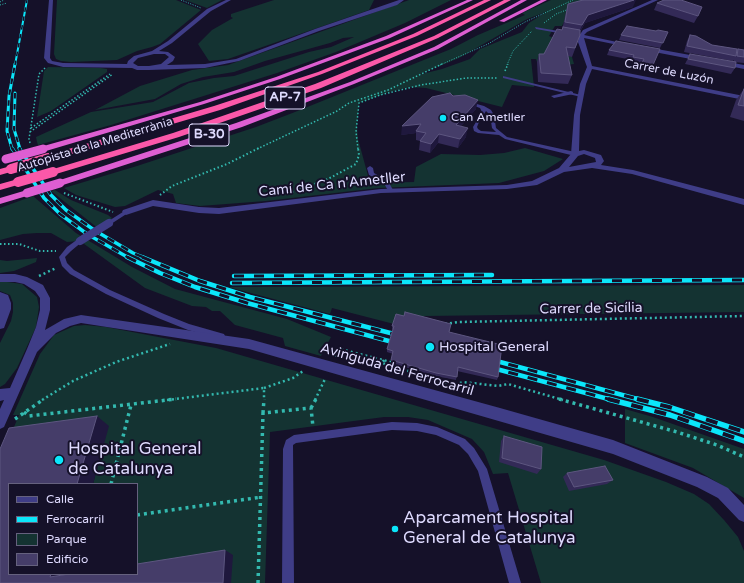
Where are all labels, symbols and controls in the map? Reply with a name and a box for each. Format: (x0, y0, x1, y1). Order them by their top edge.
street label: Carrer de Luzón (623, 56, 715, 88)
road number: AP-7 (265, 87, 305, 109)
place label: Can Ametller (451, 111, 525, 125)
marker: Can Ametller (438, 113, 448, 123)
street label: Autopista de la Mediterrània (15, 114, 175, 176)
road number: B-30 (189, 124, 229, 146)
street label: Camí de Ca n'Ametller (258, 169, 406, 201)
street label: Carrer de Sicília (539, 300, 643, 318)
place label: Hospital General (439, 339, 549, 355)
street label: Avinguda del Ferrocarril (318, 340, 476, 400)
marker: Hospital General (424, 341, 436, 353)
place label: Hospital General de Catalunya (68, 440, 202, 480)
marker: Hospital General de Catalunya (53, 454, 65, 466)
legend (8, 483, 138, 575)
text: Calle (46, 492, 74, 506)
place label: Aparcament Hospital General de Catalunya (403, 509, 576, 549)
text: Ferrocarril (46, 512, 104, 526)
marker: Aparcament Hospital General de Catalunya (390, 524, 400, 534)
text: Parque (46, 532, 87, 546)
text: Edificio (46, 552, 88, 566)

